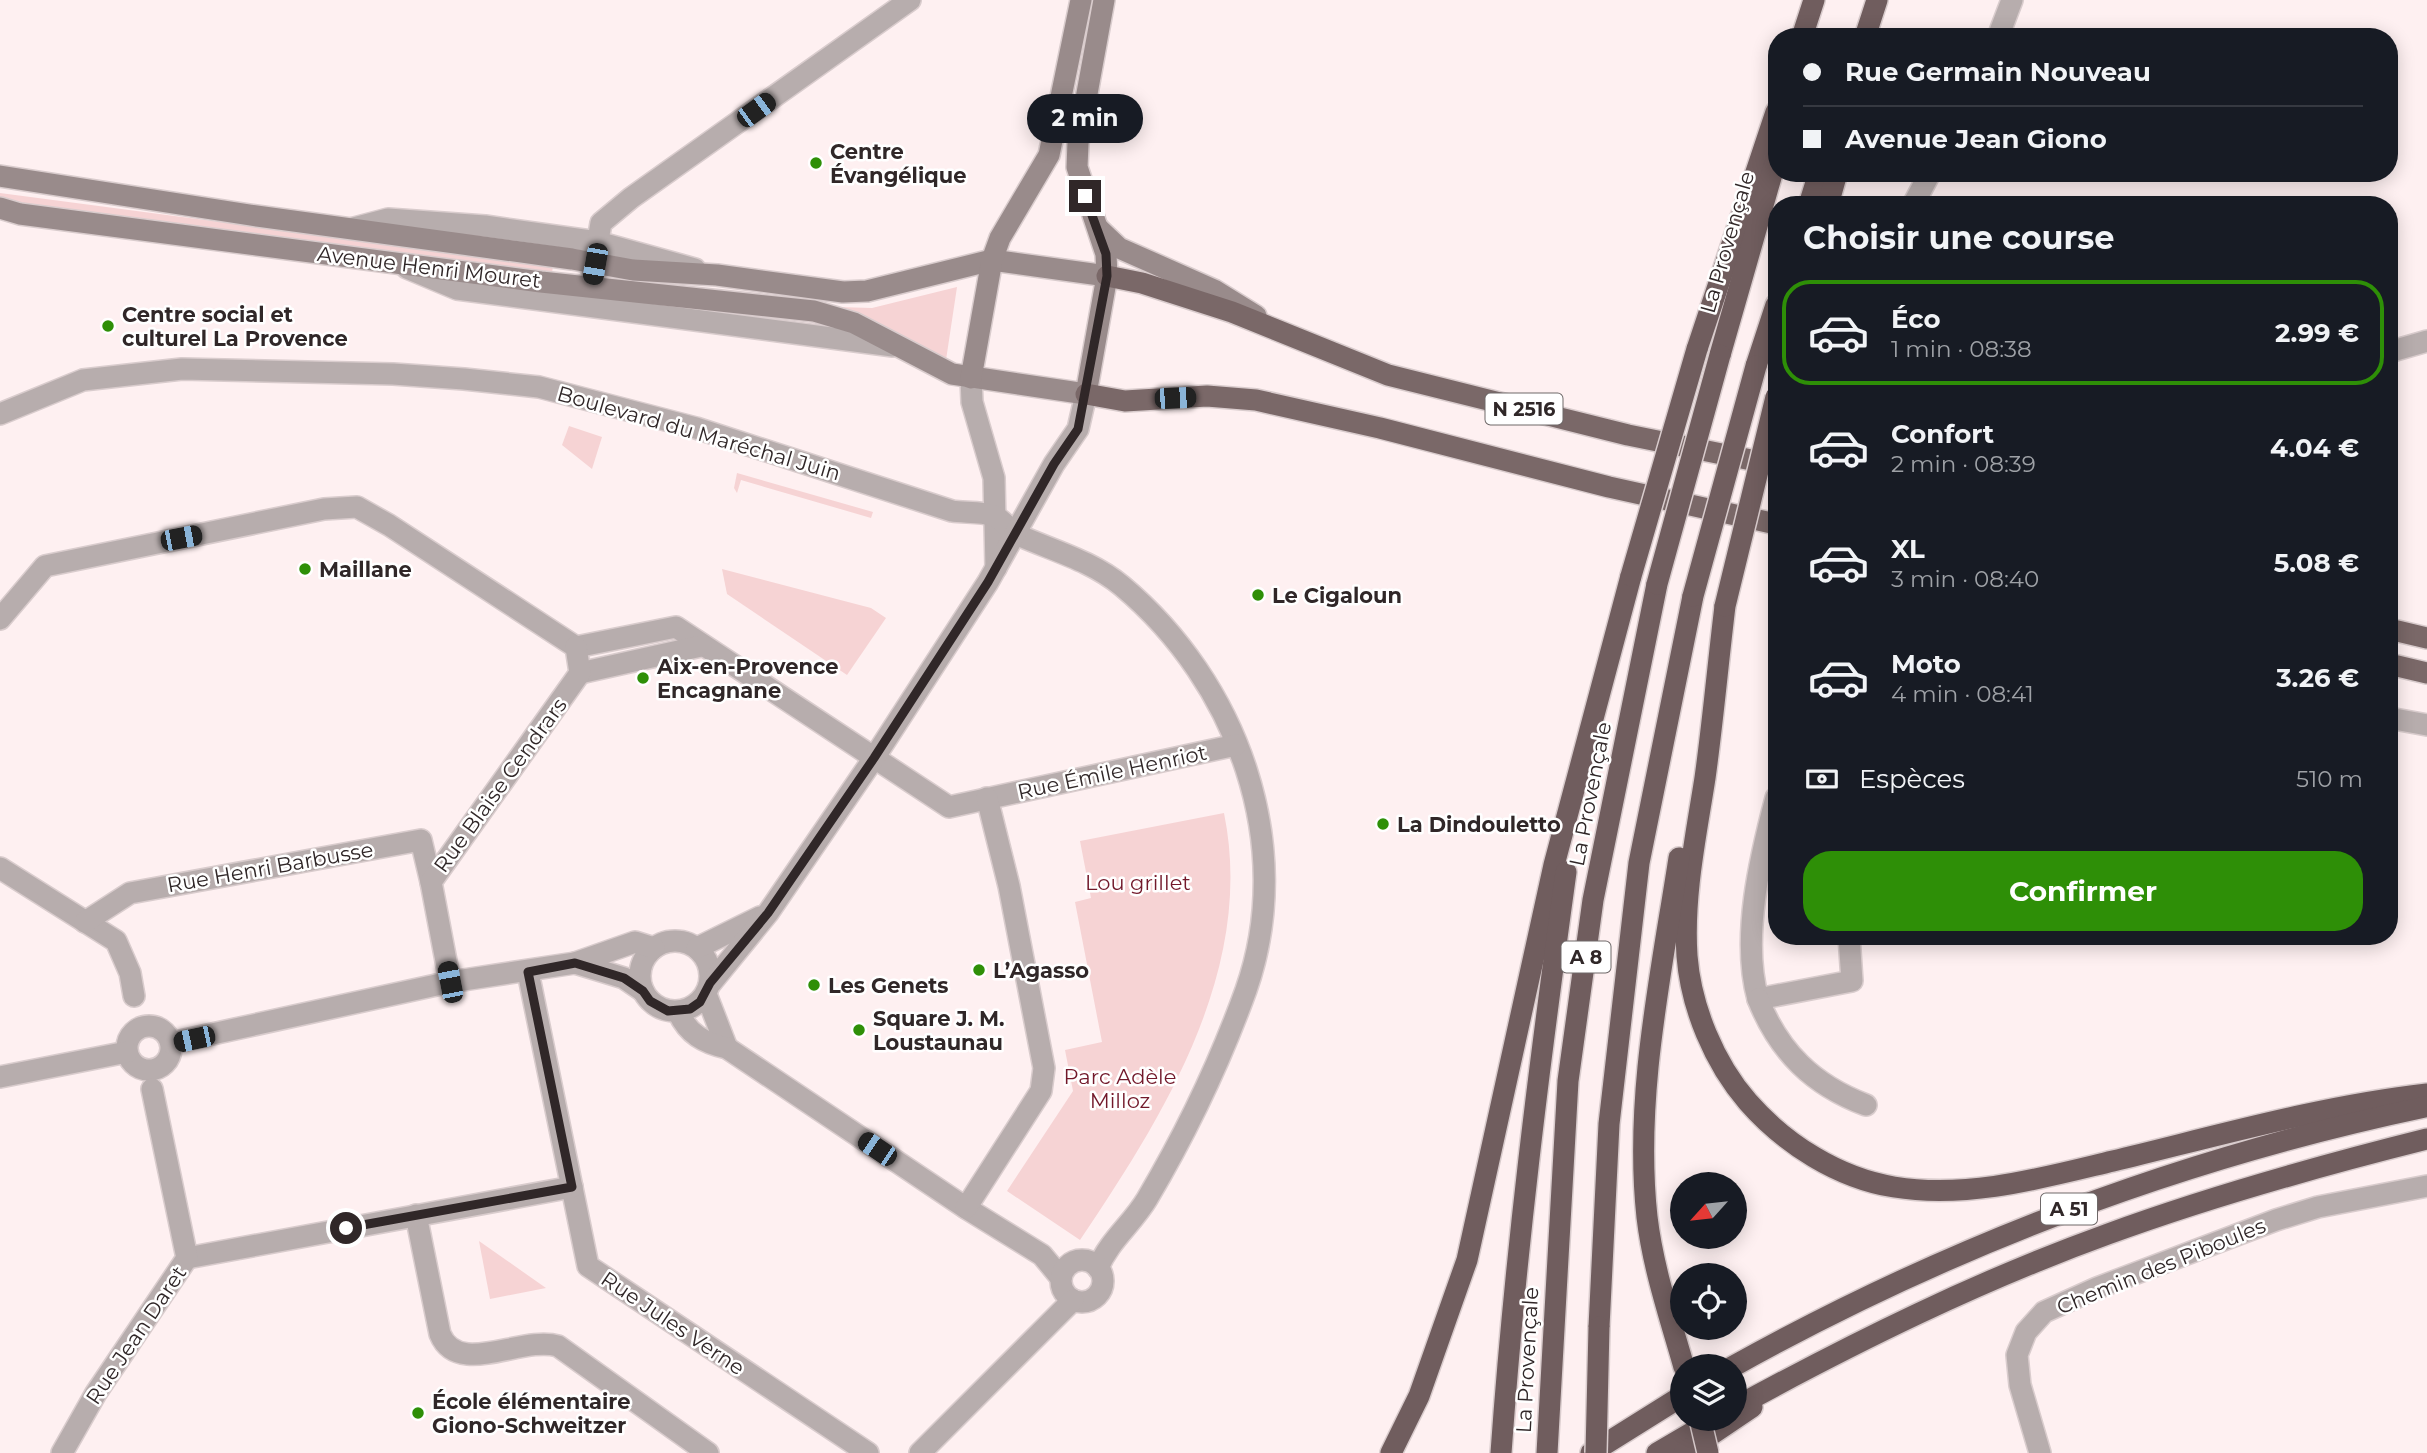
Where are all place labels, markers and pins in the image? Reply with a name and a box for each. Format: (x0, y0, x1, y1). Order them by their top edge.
place label: Centre Évangélique (830, 139, 966, 188)
marker: Centre Évangélique (808, 155, 824, 171)
place label: Centre social et culturel La Provence (122, 302, 348, 351)
marker: Centre social et culturel La Provence (100, 318, 116, 334)
place label: Maillane (319, 557, 412, 582)
marker: Maillane (297, 561, 313, 577)
place label: Le Cigaloun (1272, 583, 1402, 608)
marker: Le Cigaloun (1250, 587, 1266, 603)
place label: Aix-en-Provence Encagnane (656, 654, 839, 703)
marker: Aix-en-Provence Encagnane (635, 670, 651, 686)
place label: La Dindouletto (1397, 812, 1561, 837)
marker: La Dindouletto (1375, 816, 1391, 832)
place label: L’Agasso (993, 958, 1089, 983)
marker: L’Agasso (971, 962, 987, 978)
place label: Les Genets (828, 973, 949, 998)
marker: Les Genets (806, 977, 822, 993)
place label: Square J. M. Loustaunau (873, 1006, 1005, 1055)
marker: Square J. M. Loustaunau (851, 1022, 867, 1038)
place label: École élémentaire Giono-Schweitzer (432, 1389, 630, 1438)
marker: École élémentaire Giono-Schweitzer (410, 1405, 426, 1421)

